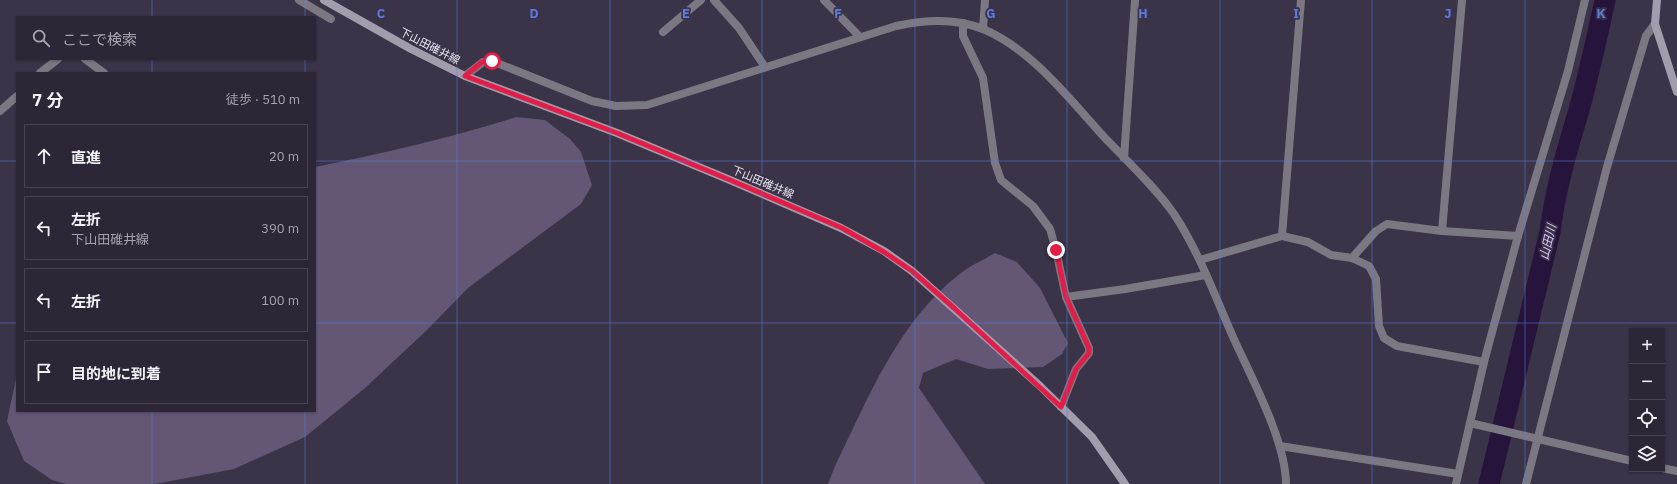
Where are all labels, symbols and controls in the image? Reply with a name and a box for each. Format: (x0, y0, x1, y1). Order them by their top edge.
text: C (377, 5, 386, 22)
text: D (529, 5, 539, 22)
text: E (682, 5, 690, 22)
text: F (834, 5, 842, 22)
text: G (986, 5, 996, 22)
text: H (1138, 5, 1148, 22)
text: I (1293, 5, 1299, 22)
text: J (1444, 5, 1452, 22)
text: K (1596, 5, 1606, 22)
search box (16, 16, 316, 60)
street label: 下山田碓井線 (397, 25, 463, 67)
icon: search (30, 27, 52, 49)
text: ここで検索 (62, 30, 137, 49)
route start (483, 52, 501, 70)
text: 7 分 (32, 89, 63, 111)
text: 徒歩 · 510 m (226, 91, 300, 108)
icon: ahead (33, 145, 55, 167)
text: 直進 (71, 148, 101, 167)
text: 20 m (269, 148, 299, 165)
street label: 下山田碓井線 (730, 163, 796, 201)
text: 左折 (71, 210, 101, 229)
icon: left (33, 217, 55, 239)
text: 390 m (261, 220, 299, 237)
water label: 山田川 (1536, 221, 1559, 261)
text: 下山田碓井線 (71, 231, 149, 248)
route end (1047, 241, 1065, 259)
icon: left (33, 289, 55, 311)
text: 左折 (71, 292, 101, 311)
text: 100 m (261, 292, 299, 309)
map controls (1629, 328, 1665, 472)
button: + (1629, 328, 1665, 364)
icon: arrive (33, 361, 55, 383)
text: 目的地に到着 (71, 364, 161, 383)
button: − (1629, 364, 1665, 400)
button: locate (1629, 400, 1665, 436)
button: layers (1629, 436, 1665, 472)

